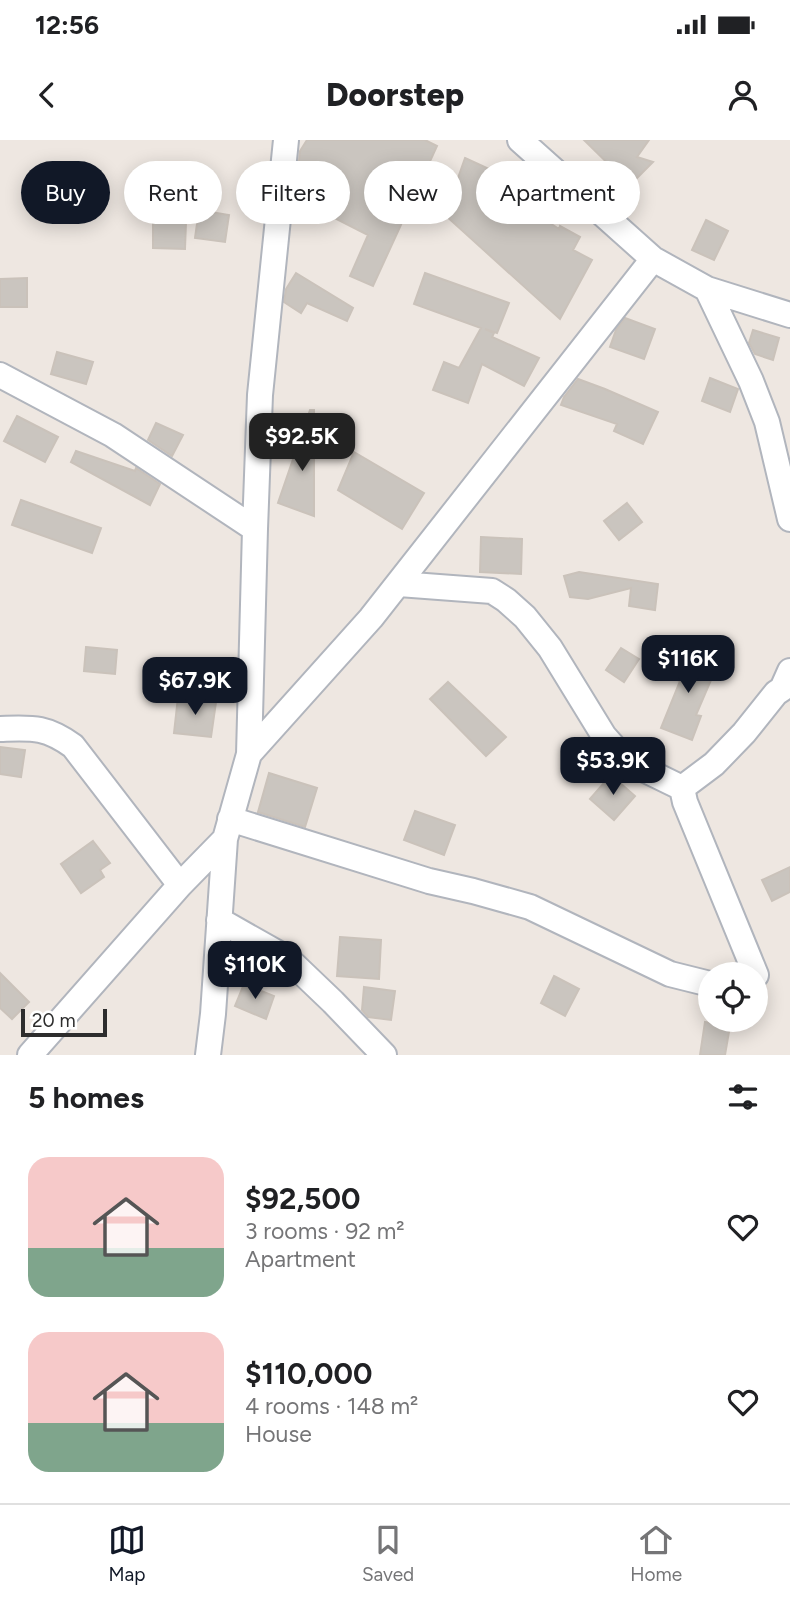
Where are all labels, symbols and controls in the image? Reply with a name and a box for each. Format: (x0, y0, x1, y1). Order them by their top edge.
text: 12:56 (35, 9, 99, 41)
icon: back (28, 76, 66, 114)
text: Doorstep (326, 76, 464, 114)
icon: person (724, 76, 762, 114)
chip: Buy (21, 161, 110, 224)
chip: Rent (124, 161, 222, 224)
chip: Filters (236, 161, 350, 224)
chip: New (364, 161, 462, 224)
chip: Apartment (476, 161, 640, 224)
pin: $92.5K (245, 414, 359, 473)
text: $92.5K (265, 422, 339, 450)
pin: $116K (639, 636, 737, 695)
text: $116K (658, 644, 718, 672)
pin: $67.9K (138, 658, 252, 717)
text: $67.9K (158, 666, 232, 694)
pin: $53.9K (556, 738, 670, 797)
text: $53.9K (576, 746, 650, 774)
pin: $110K (206, 942, 304, 1001)
text: $110K (224, 950, 286, 978)
map controls (698, 962, 768, 1032)
button: locate (698, 962, 768, 1032)
scale bar (21, 1006, 107, 1038)
text: 20 m (32, 1009, 76, 1032)
icon: filters (724, 1078, 762, 1116)
text: 5 homes (28, 1079, 144, 1116)
text: $92,500 (245, 1180, 360, 1217)
icon: home (84, 1185, 168, 1269)
icon: heart (724, 1208, 762, 1246)
text: 3 rooms · 92 m² (245, 1217, 405, 1245)
text: Apartment (245, 1245, 356, 1273)
text: $110,000 (245, 1355, 372, 1392)
icon: home (84, 1360, 168, 1444)
icon: heart (724, 1383, 762, 1421)
text: 4 rooms · 148 m² (245, 1392, 418, 1420)
text: House (245, 1420, 312, 1448)
tab: Map (108, 1521, 146, 1586)
tab: Saved (362, 1521, 414, 1586)
tab: Home (630, 1521, 682, 1586)

